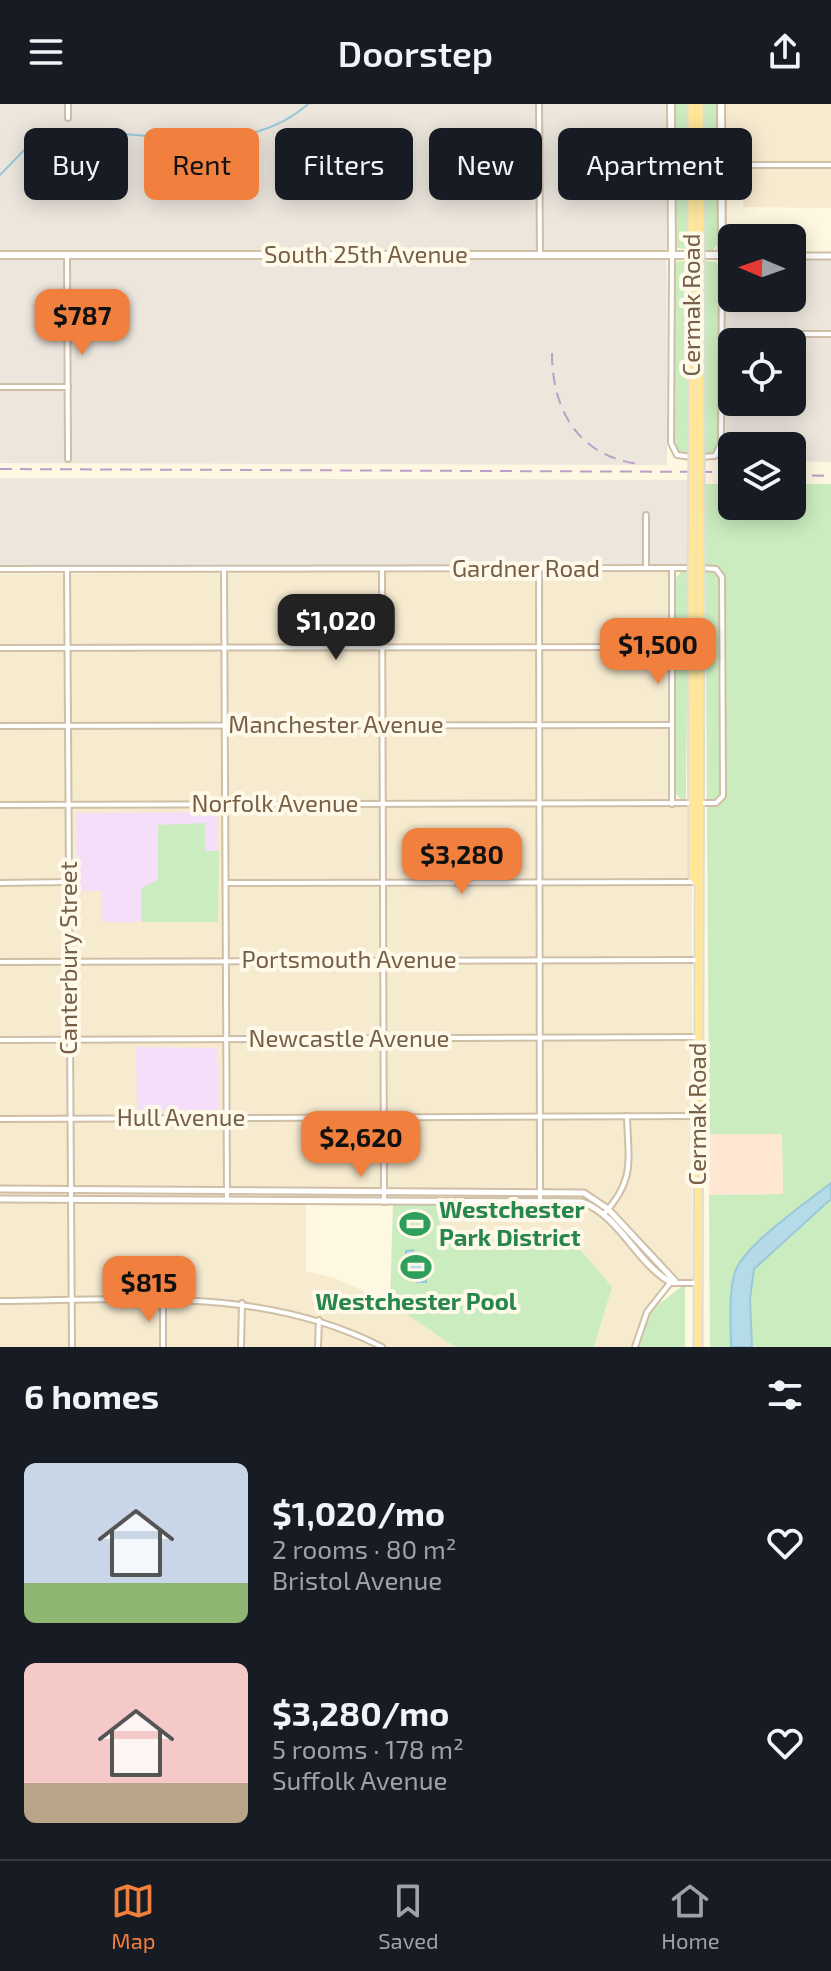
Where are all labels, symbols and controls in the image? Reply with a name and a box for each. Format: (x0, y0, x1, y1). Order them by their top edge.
icon: menu (24, 30, 68, 74)
icon: share (763, 30, 807, 74)
text: Doorstep (338, 31, 493, 74)
chip: Buy (24, 128, 128, 200)
chip: Rent (144, 128, 259, 200)
chip: Filters (275, 128, 413, 200)
chip: New (429, 128, 542, 200)
chip: Apartment (558, 128, 752, 200)
north arrow (718, 224, 806, 312)
map controls (718, 224, 806, 520)
street label: Cermak Road (676, 234, 705, 377)
street label: South 25th Avenue (264, 239, 468, 268)
pin: $787 (35, 289, 129, 357)
text: $787 (53, 299, 111, 330)
button: locate (718, 328, 806, 416)
button: layers (718, 432, 806, 520)
street label: Gardner Road (452, 553, 600, 582)
pin: $1,020 (271, 594, 401, 662)
text: $1,020 (296, 604, 376, 635)
pin: $1,500 (593, 618, 723, 686)
text: $1,500 (618, 628, 698, 659)
street label: Manchester Avenue (228, 709, 444, 738)
street label: Norfolk Avenue (191, 788, 359, 817)
pin: $3,280 (397, 828, 527, 896)
text: $3,280 (420, 838, 504, 869)
street label: Canterbury Street (53, 861, 82, 1055)
street label: Portsmouth Avenue (241, 944, 457, 973)
street label: Newcastle Avenue (249, 1023, 449, 1052)
street label: Cermak Road (682, 1043, 711, 1186)
street label: Hull Avenue (117, 1102, 245, 1131)
pin: $2,620 (296, 1111, 426, 1179)
text: $2,620 (319, 1121, 403, 1152)
place label: Westchester Park District (439, 1194, 585, 1251)
sports icon: Westchester Park District (398, 1207, 432, 1241)
sports icon: Westchester Pool (399, 1250, 433, 1284)
pin: $815 (102, 1256, 196, 1324)
text: $815 (121, 1266, 177, 1297)
place label: Westchester Pool (315, 1286, 517, 1315)
icon: filters (763, 1373, 807, 1417)
text: 6 homes (24, 1375, 159, 1416)
text: $1,020/mo (272, 1492, 445, 1533)
icon: home (88, 1495, 184, 1591)
icon: heart (763, 1521, 807, 1565)
text: 2 rooms · 80 m² (272, 1533, 457, 1564)
text: Bristol Avenue (272, 1564, 442, 1595)
text: $3,280/mo (272, 1692, 449, 1733)
icon: home (88, 1695, 184, 1791)
icon: heart (763, 1721, 807, 1765)
text: 5 rooms · 178 m² (272, 1733, 464, 1764)
text: Suffolk Avenue (272, 1764, 447, 1795)
tab: Map (111, 1879, 156, 1953)
tab: Saved (378, 1879, 439, 1953)
tab: Home (661, 1879, 720, 1953)

